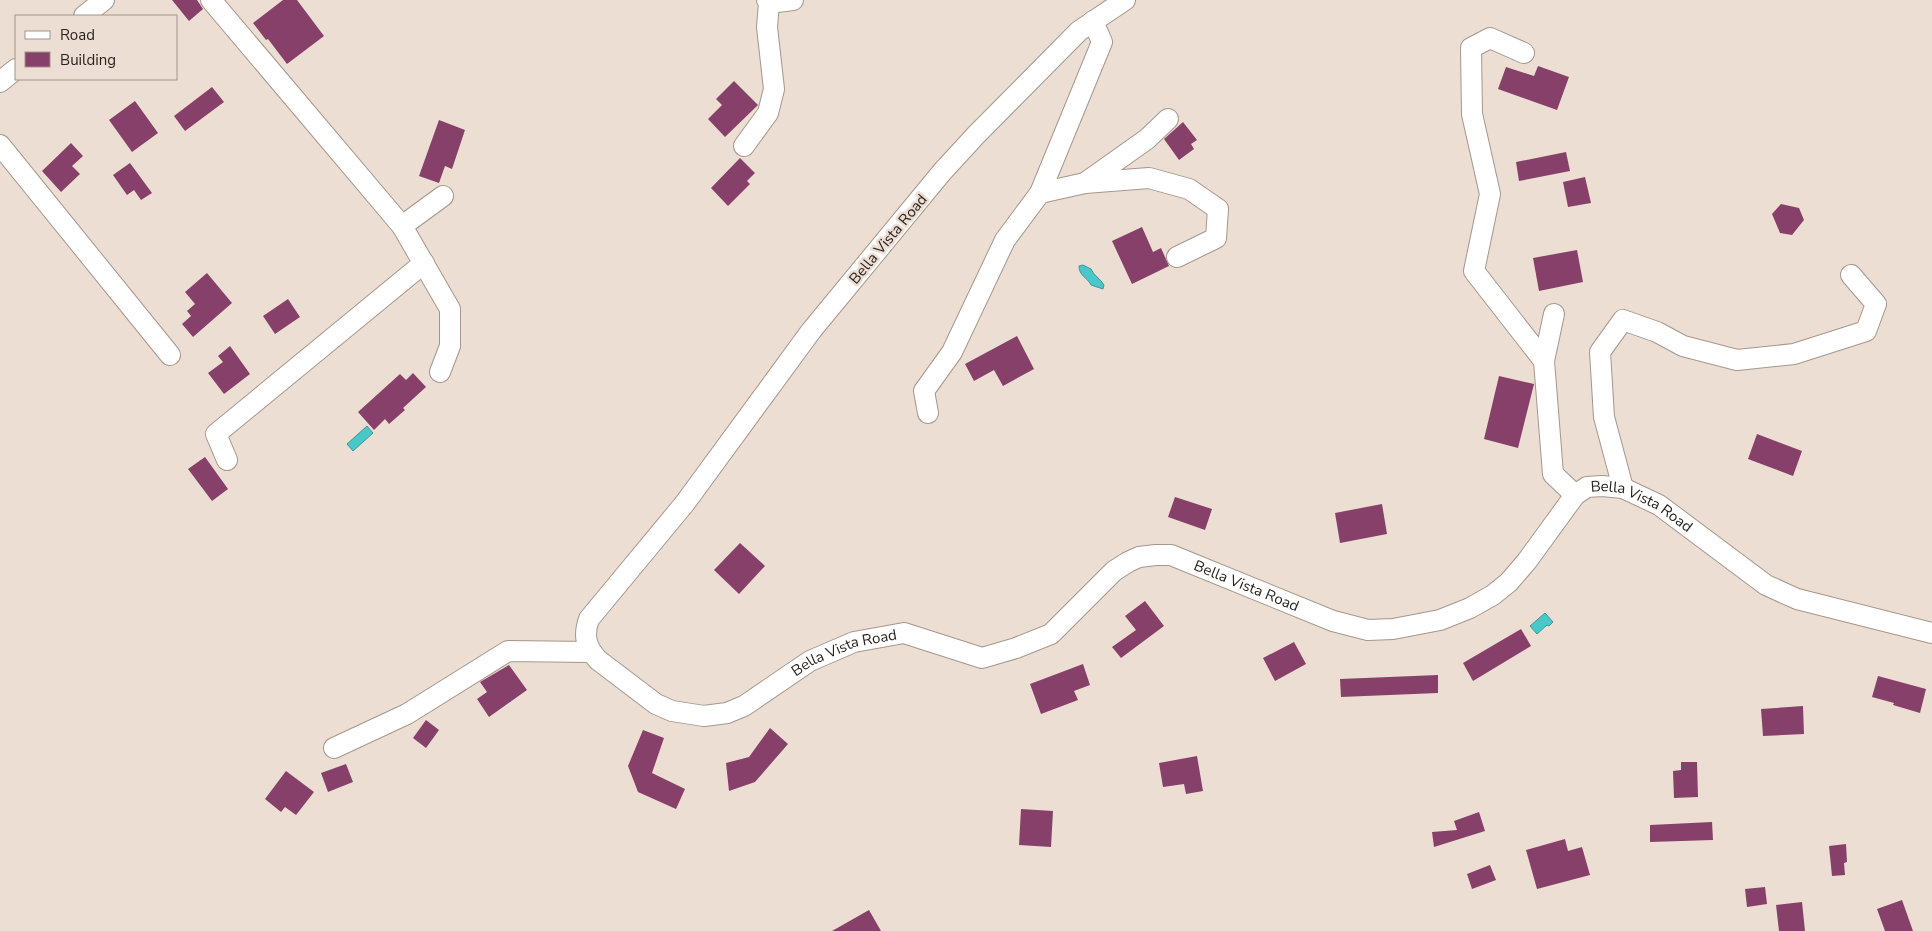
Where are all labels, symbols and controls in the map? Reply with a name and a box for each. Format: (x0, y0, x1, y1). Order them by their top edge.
legend (15, 15, 178, 80)
text: Road (60, 25, 95, 45)
text: Building (60, 50, 116, 70)
street label: Bella Vista Road (844, 190, 932, 288)
street label: Bella Vista Road (1590, 476, 1697, 537)
street label: Bella Vista Road (1191, 555, 1302, 616)
street label: Bella Vista Road (787, 624, 898, 681)

